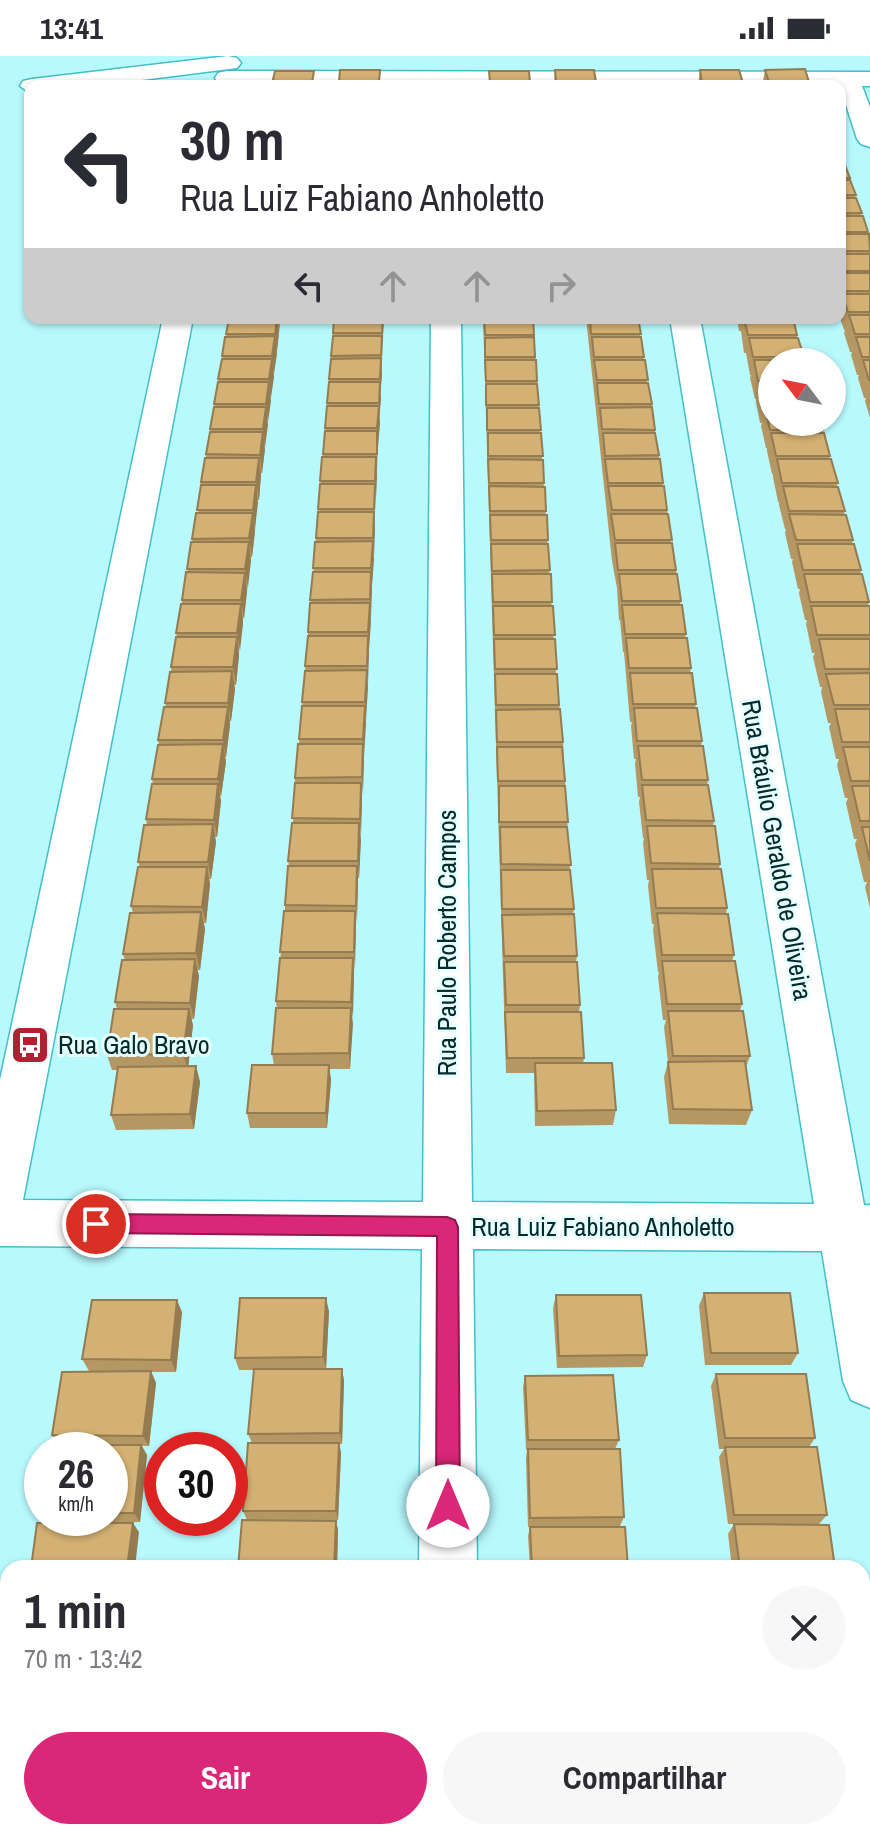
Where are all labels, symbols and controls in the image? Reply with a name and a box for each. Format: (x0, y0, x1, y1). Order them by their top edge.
text: 13:41 (40, 8, 103, 48)
text: 30 m (180, 102, 285, 177)
icon: left (48, 112, 152, 216)
text: Rua Luiz Fabiano Anholetto (180, 174, 545, 222)
icon: left (287, 264, 331, 308)
icon: ahead (371, 264, 415, 308)
icon: ahead (455, 264, 499, 308)
icon: right (539, 264, 583, 308)
north arrow (758, 348, 846, 436)
map controls (758, 348, 846, 436)
street label: Rua Bráulio Geraldo de Oliveira (734, 697, 821, 1003)
street label: Rua Paulo Roberto Campos (429, 810, 464, 1076)
bus stop icon: Rua Galo Bravo (9, 1024, 51, 1066)
place label: Rua Galo Bravo (58, 1027, 210, 1062)
pin (62, 1190, 130, 1258)
icon: arrive (74, 1202, 118, 1246)
street label: Rua Luiz Fabiano Anholetto (471, 1209, 735, 1244)
speed limit sign: 30 (144, 1432, 248, 1536)
text: 26 (58, 1447, 94, 1500)
position arrow (406, 1464, 490, 1548)
text: km/h (58, 1490, 94, 1517)
text: 1 min (24, 1578, 127, 1643)
button: close (762, 1586, 846, 1670)
text: 70 m · 13:42 (24, 1641, 143, 1676)
button: Sair (24, 1732, 427, 1824)
button: Compartilhar (443, 1732, 846, 1824)

